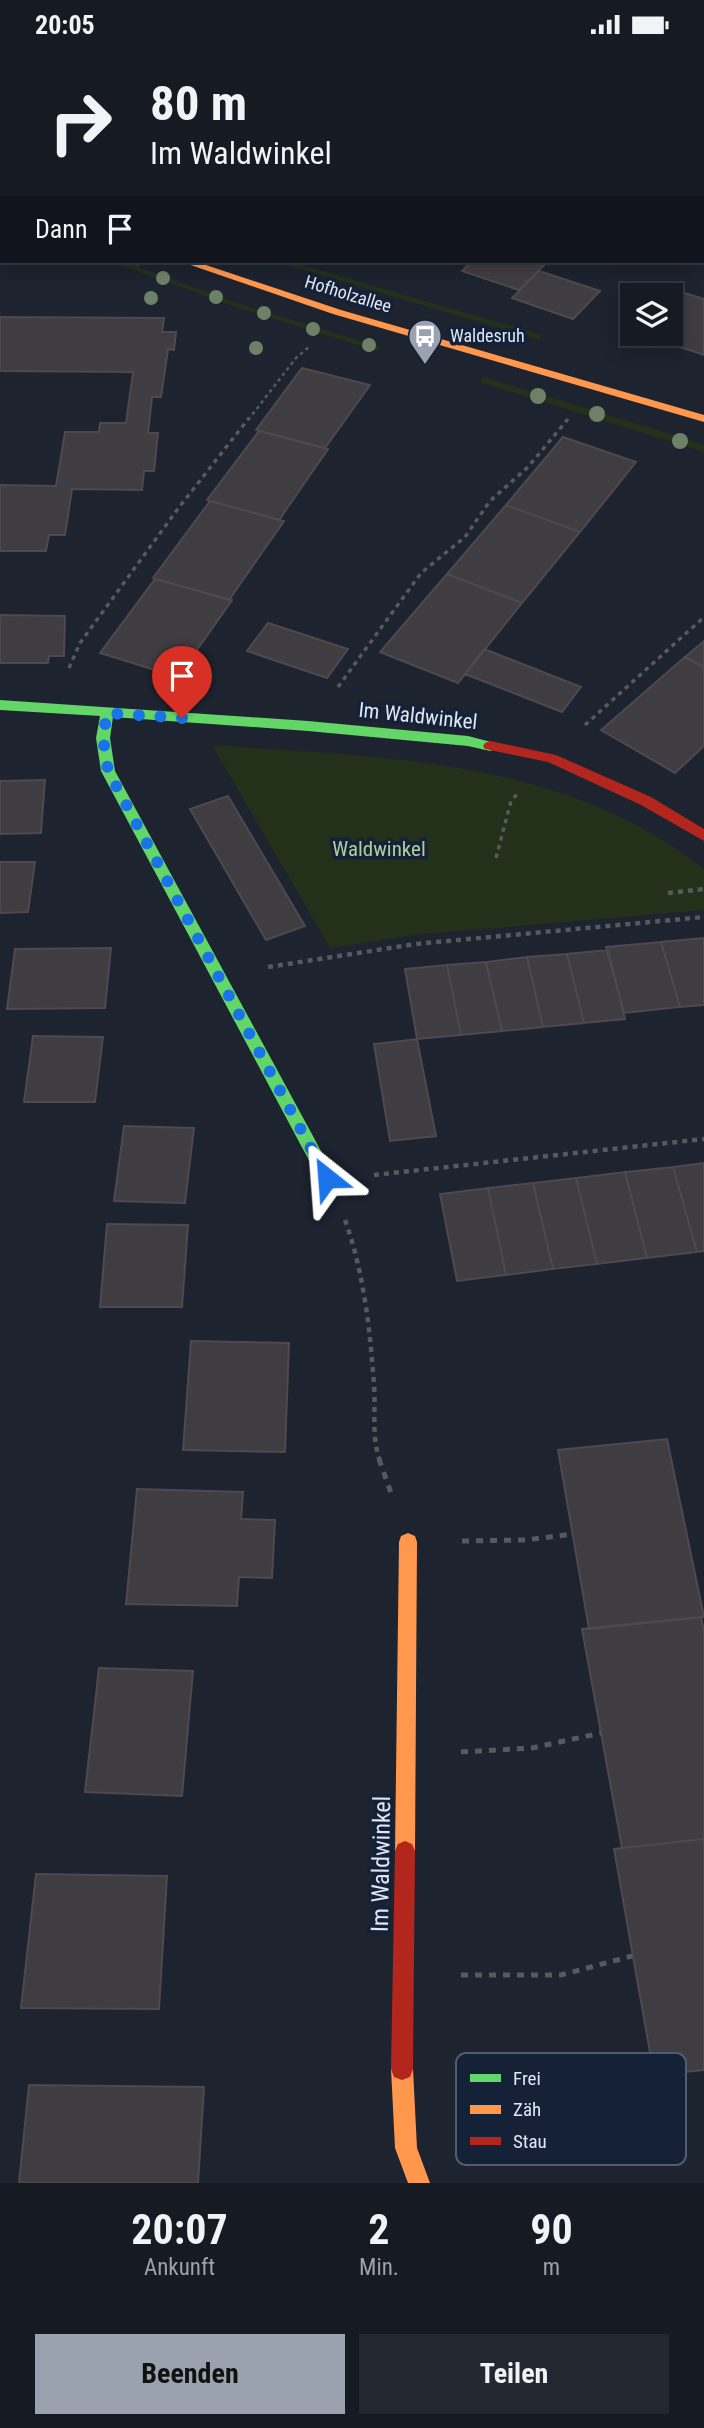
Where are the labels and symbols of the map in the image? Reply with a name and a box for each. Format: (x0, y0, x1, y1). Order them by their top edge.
street label: Hofholzallee (302, 270, 394, 317)
bus stop icon: Waldesruh (406, 317, 444, 366)
place label: Waldesruh (450, 325, 525, 346)
pin (152, 646, 212, 718)
street label: Im Waldwinkel (357, 698, 479, 734)
park label: Waldwinkel (332, 837, 426, 861)
position arrow (290, 1141, 364, 1215)
street label: Im Waldwinkel (366, 1796, 396, 1932)
legend (456, 2053, 686, 2165)
text: Frei (513, 2067, 541, 2090)
text: Zäh (513, 2098, 541, 2121)
text: Stau (513, 2130, 547, 2153)

